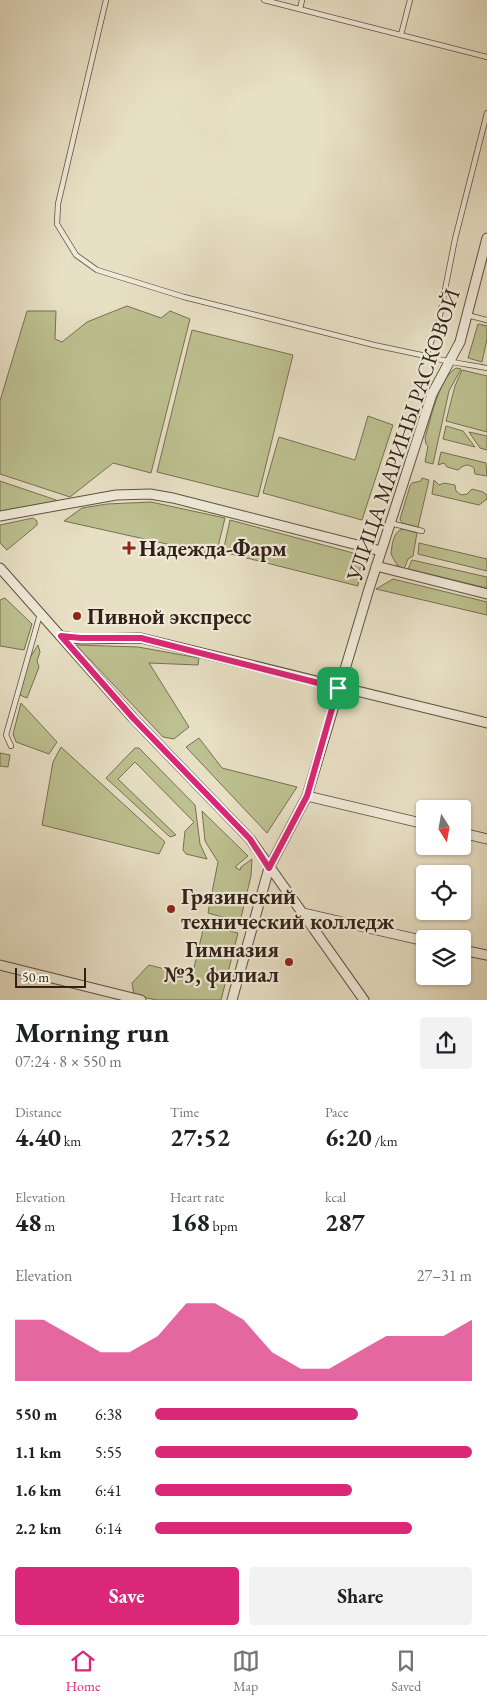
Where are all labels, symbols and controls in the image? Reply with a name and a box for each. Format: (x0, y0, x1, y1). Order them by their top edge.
street label: УЛИЦА МАРИНЫ РАСКОВОЙ (339, 285, 467, 586)
place label: Надежда-Фарм (139, 534, 287, 563)
marker: Надежда-Фарм (123, 542, 135, 554)
place label: Пивной экспресс (87, 602, 252, 631)
marker: Пивной экспресс (71, 610, 83, 622)
pin (317, 667, 359, 709)
icon: arrive (324, 674, 352, 702)
north arrow (416, 800, 471, 855)
map controls (416, 800, 471, 985)
button: locate (416, 865, 471, 920)
place label: Грязинский технический колледж (181, 882, 395, 936)
marker: Грязинский технический колледж (165, 903, 177, 915)
button: layers (416, 930, 471, 985)
place label: Гимназия №3, филиал (164, 935, 279, 989)
marker: Гимназия №3, филиал (283, 956, 295, 968)
scale bar (15, 965, 86, 988)
text: 50 m (22, 968, 49, 986)
text: Morning run (15, 1014, 169, 1050)
button: share (420, 1017, 472, 1069)
text: 07:24 · 8 × 550 m (15, 1051, 122, 1072)
text: Distance (15, 1103, 62, 1121)
text: Time (170, 1103, 199, 1121)
text: Pace (325, 1103, 349, 1121)
text: 4.40 (15, 1121, 61, 1153)
text: 27:52 (170, 1121, 230, 1153)
text: 6:20 (325, 1121, 372, 1153)
text: km (61, 1132, 81, 1150)
text: /km (372, 1132, 398, 1150)
text: Elevation (15, 1188, 65, 1206)
text: Heart rate (170, 1188, 224, 1206)
text: kcal (325, 1188, 346, 1206)
text: 48 (15, 1206, 41, 1238)
text: 168 (170, 1206, 210, 1238)
text: 287 (325, 1206, 365, 1238)
text: m (41, 1217, 55, 1235)
text: bpm (210, 1217, 238, 1235)
text: Elevation (15, 1265, 73, 1286)
text: 27–31 m (417, 1265, 472, 1286)
text: 550 m (15, 1404, 57, 1425)
text: 6:38 (95, 1404, 122, 1425)
text: 1.1 km (15, 1442, 61, 1463)
text: 5:55 (95, 1442, 122, 1463)
text: 1.6 km (15, 1480, 61, 1501)
text: 6:41 (95, 1480, 122, 1501)
text: 2.2 km (15, 1518, 61, 1539)
text: 6:14 (95, 1518, 122, 1539)
button: Save (15, 1567, 239, 1625)
button: Share (249, 1567, 472, 1625)
tab: Home (66, 1647, 100, 1695)
tab: Map (232, 1647, 260, 1695)
tab: Saved (391, 1647, 421, 1695)

